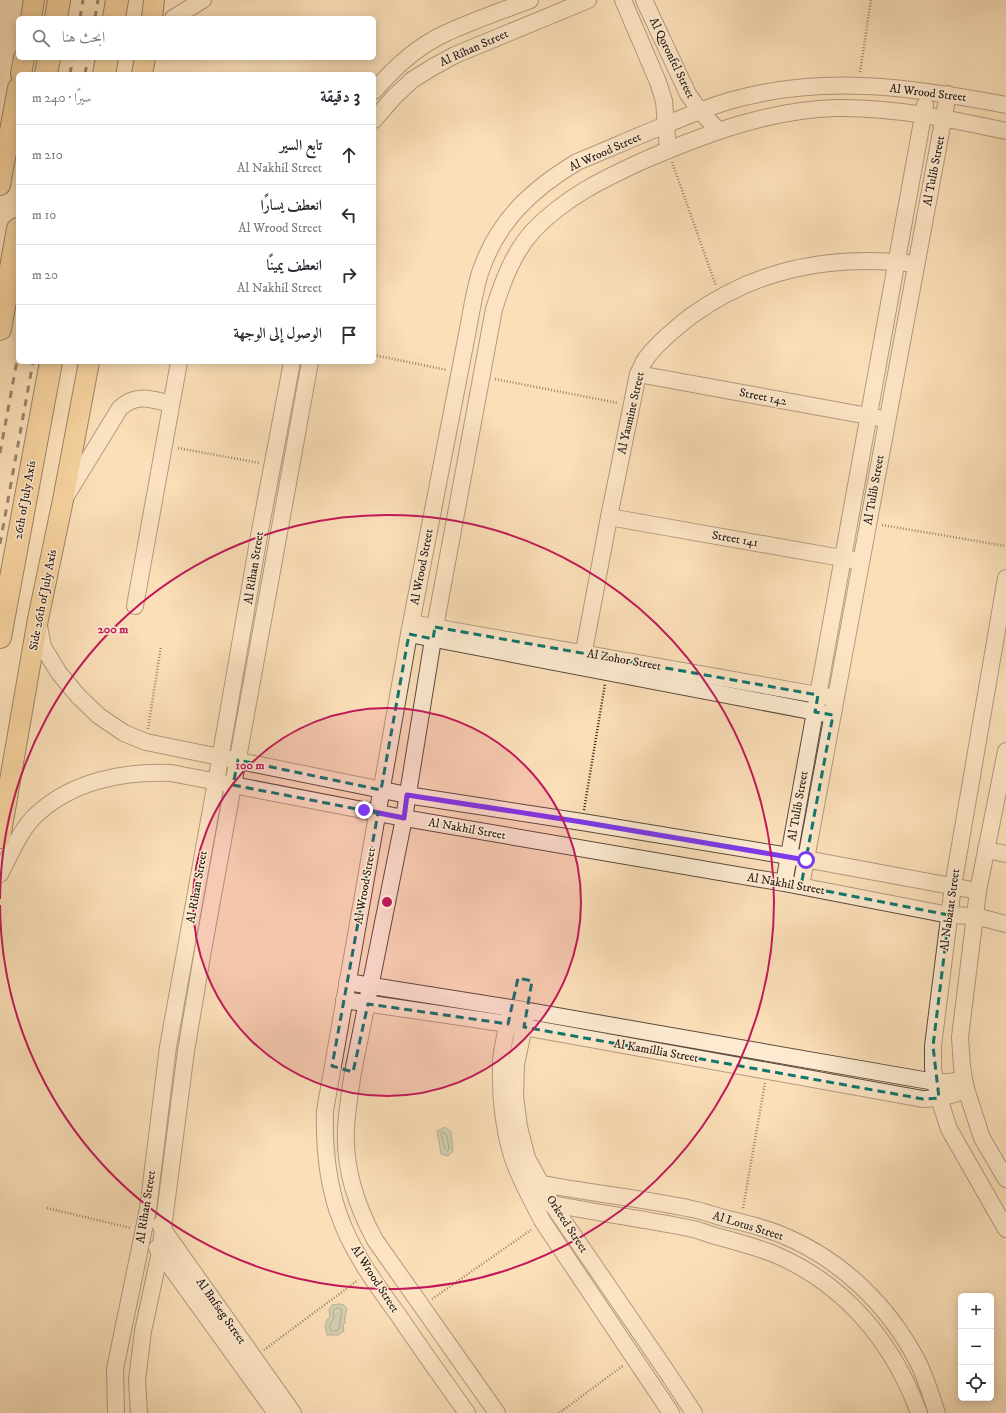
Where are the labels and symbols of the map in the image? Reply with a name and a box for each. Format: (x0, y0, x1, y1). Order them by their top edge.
street label: Al Qoronfel Street (646, 15, 698, 101)
street label: Al Rihan Street (437, 26, 511, 70)
street label: Al Wrood Street (889, 81, 967, 105)
street label: Al Wrood Street (567, 129, 643, 175)
street label: Al Tulib Street (920, 135, 948, 207)
street label: Al Yasmine Street (614, 370, 648, 456)
street label: Street 142 (738, 385, 788, 409)
street label: Al Tulib Street (860, 454, 888, 526)
street label: 26th of July Axis (11, 459, 39, 541)
street label: Al Wrood Street (407, 528, 437, 606)
street label: Street 141 (711, 528, 759, 550)
street label: Al Rihan Street (241, 530, 267, 605)
street label: Side 26th of July Axis (26, 548, 60, 652)
text: 200 m (98, 622, 128, 637)
street label: Al Zohor Street (586, 646, 662, 674)
text: 100 m (236, 758, 264, 773)
street label: Al Tulib Street (784, 770, 812, 842)
route end (355, 801, 373, 819)
street label: Al Nakhil Street (427, 815, 507, 843)
street label: Al Wrood Street (351, 847, 379, 925)
street label: Al Rihan Street (183, 849, 211, 925)
route start (797, 851, 815, 869)
street label: Al Nabatat Street (937, 868, 963, 952)
street label: Al Nakhil Street (746, 870, 826, 898)
centre of rings (380, 895, 394, 909)
street label: Al Kamillia Street (612, 1036, 700, 1066)
street label: Al Rihan Street (133, 1169, 159, 1244)
street label: Orkeed Street (543, 1192, 591, 1256)
street label: Al Lotus Street (711, 1208, 785, 1244)
street label: Al Wrood Street (348, 1243, 402, 1316)
street label: Al Bnfseg Street (193, 1275, 249, 1347)

